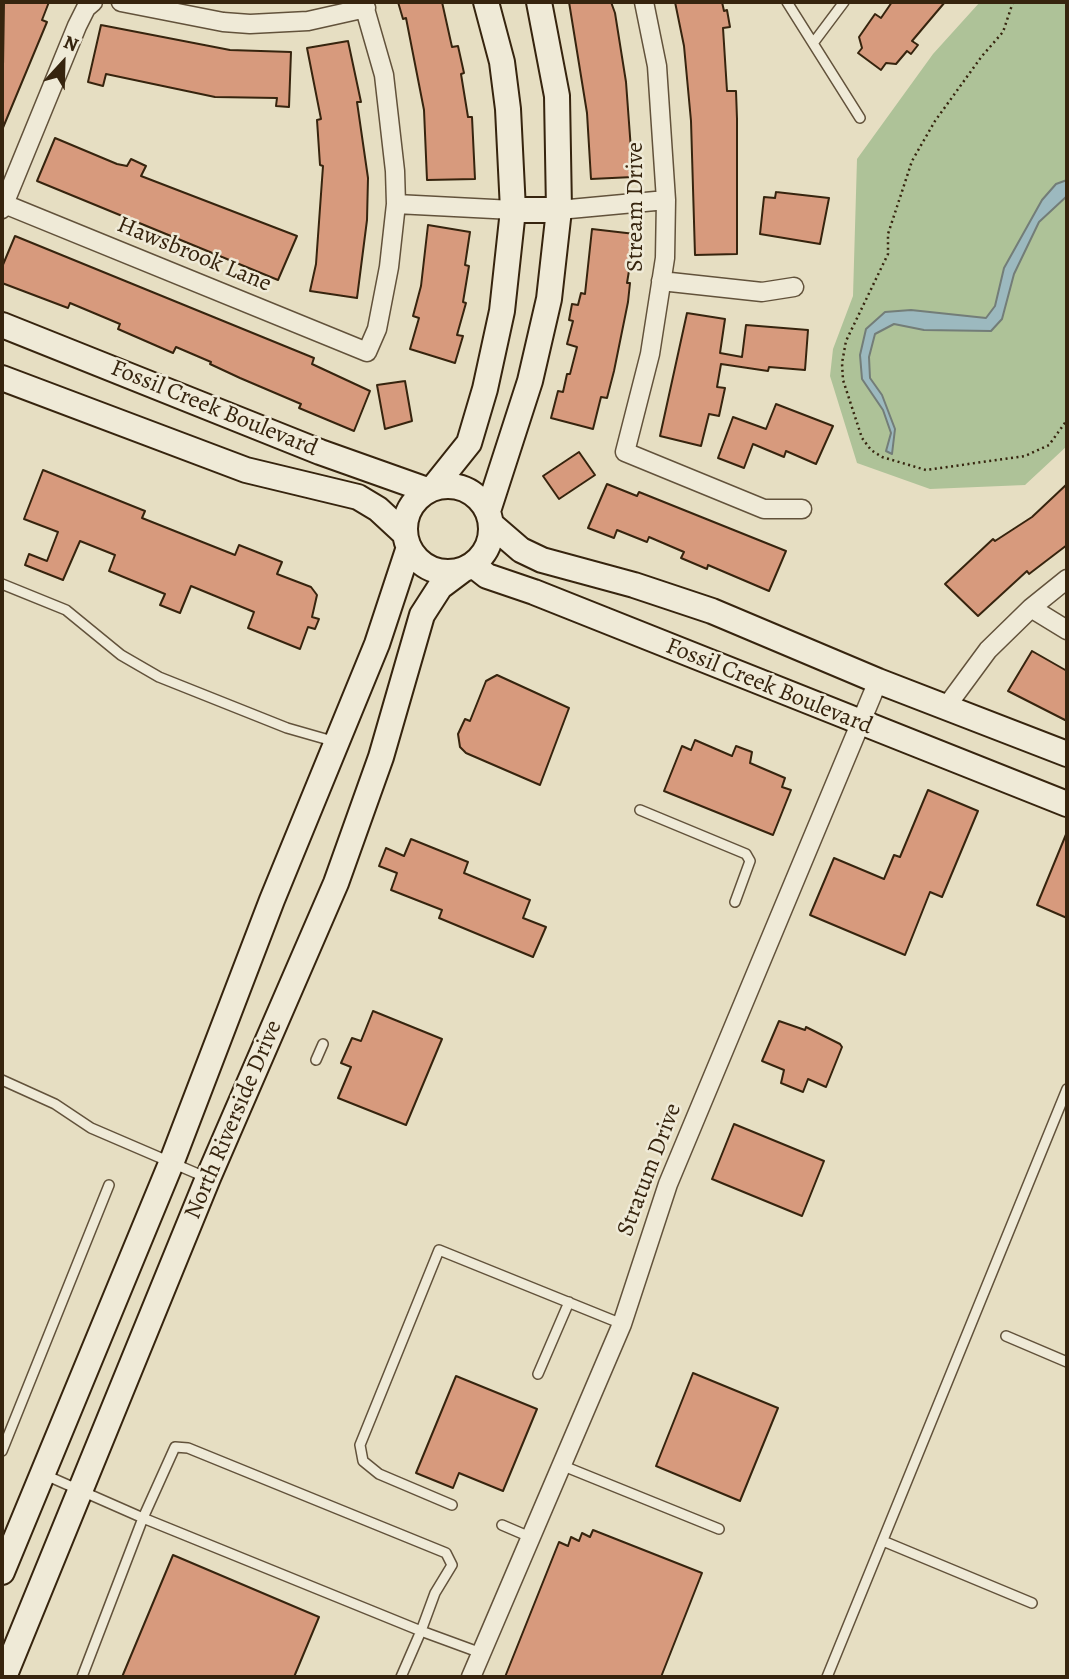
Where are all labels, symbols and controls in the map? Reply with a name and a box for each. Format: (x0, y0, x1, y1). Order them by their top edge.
north arrow (28, 28, 98, 98)
text: N (60, 29, 82, 58)
street label: Stream Drive (622, 142, 650, 272)
street label: Hawsbrook Lane (113, 211, 275, 299)
street label: Fossil Creek Boulevard (106, 354, 322, 464)
street label: Fossil Creek Boulevard (661, 632, 877, 742)
street label: North Riverside Drive (179, 1016, 289, 1224)
street label: Stratum Drive (611, 1099, 689, 1241)

